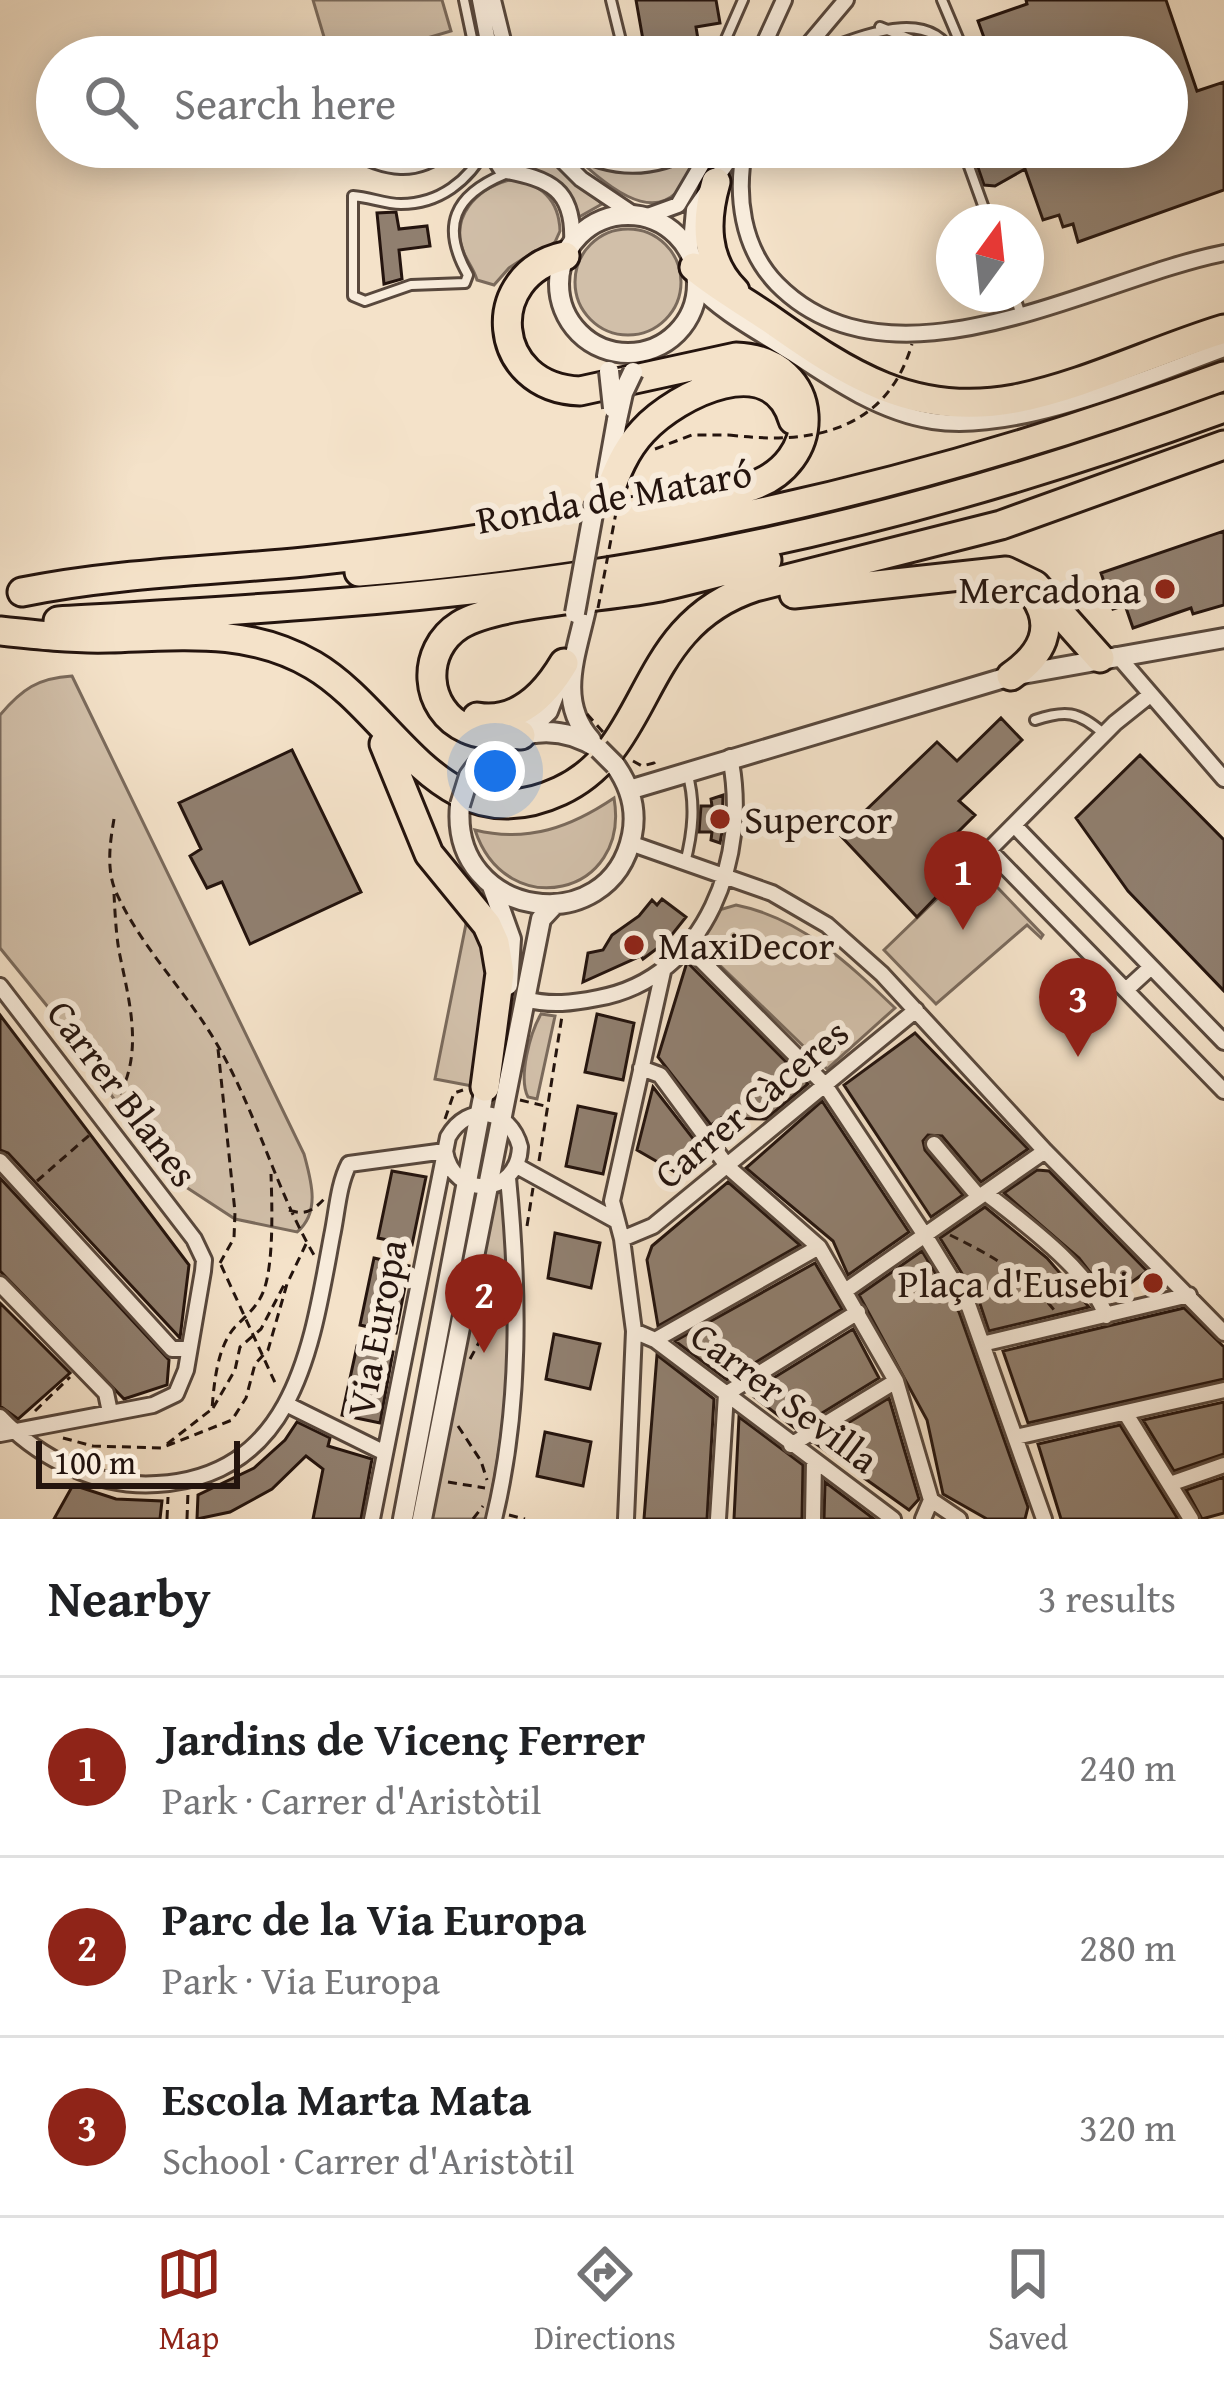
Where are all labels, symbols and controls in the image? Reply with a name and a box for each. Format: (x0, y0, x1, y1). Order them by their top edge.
search box (36, 36, 1188, 168)
icon: search (78, 69, 144, 135)
text: Search here (174, 70, 396, 135)
north arrow (936, 204, 1044, 312)
street label: Ronda de Mataró (472, 443, 756, 548)
place label: Mercadona (958, 560, 1142, 617)
marker: Mercadona (1152, 576, 1178, 602)
your location (465, 741, 525, 801)
place label: Supercor (744, 790, 892, 847)
marker: Supercor (707, 806, 733, 832)
pin: 1 (924, 831, 1002, 930)
place label: MaxiDecor (658, 916, 834, 973)
marker: MaxiDecor (621, 932, 647, 958)
pin: 3 (1039, 958, 1117, 1057)
street label: Carrer Blanes (34, 987, 213, 1198)
street label: Carrer Càceres (641, 1004, 860, 1201)
street label: Via Europa (330, 1234, 421, 1421)
pin: 2 (445, 1254, 523, 1353)
place label: Plaça d'Eusebi (898, 1254, 1129, 1311)
marker: Plaça d'Eusebi (1140, 1270, 1166, 1296)
street label: Carrer Sevilla (679, 1307, 892, 1487)
scale bar (36, 1435, 240, 1488)
text: 100 m (54, 1438, 136, 1486)
text: Nearby (48, 1560, 211, 1635)
text: 3 results (1038, 1569, 1176, 1626)
text: Jardins de Vicenç Ferrer (162, 1706, 646, 1771)
text: 1 (77, 1738, 97, 1795)
text: 240 m (1079, 1738, 1176, 1795)
text: Park · Carrer d'Aristòtil (162, 1771, 541, 1828)
text: Parc de la Via Europa (162, 1886, 586, 1951)
text: 2 (77, 1918, 97, 1975)
text: 280 m (1079, 1918, 1176, 1975)
text: Park · Via Europa (162, 1951, 440, 2008)
text: Escola Marta Mata (162, 2066, 531, 2131)
text: 3 (77, 2098, 97, 2155)
text: 320 m (1079, 2098, 1176, 2155)
text: School · Carrer d'Aristòtil (162, 2131, 575, 2188)
tab: Map (156, 2241, 222, 2361)
tab: Directions (534, 2241, 676, 2361)
tab: Saved (988, 2241, 1068, 2361)

